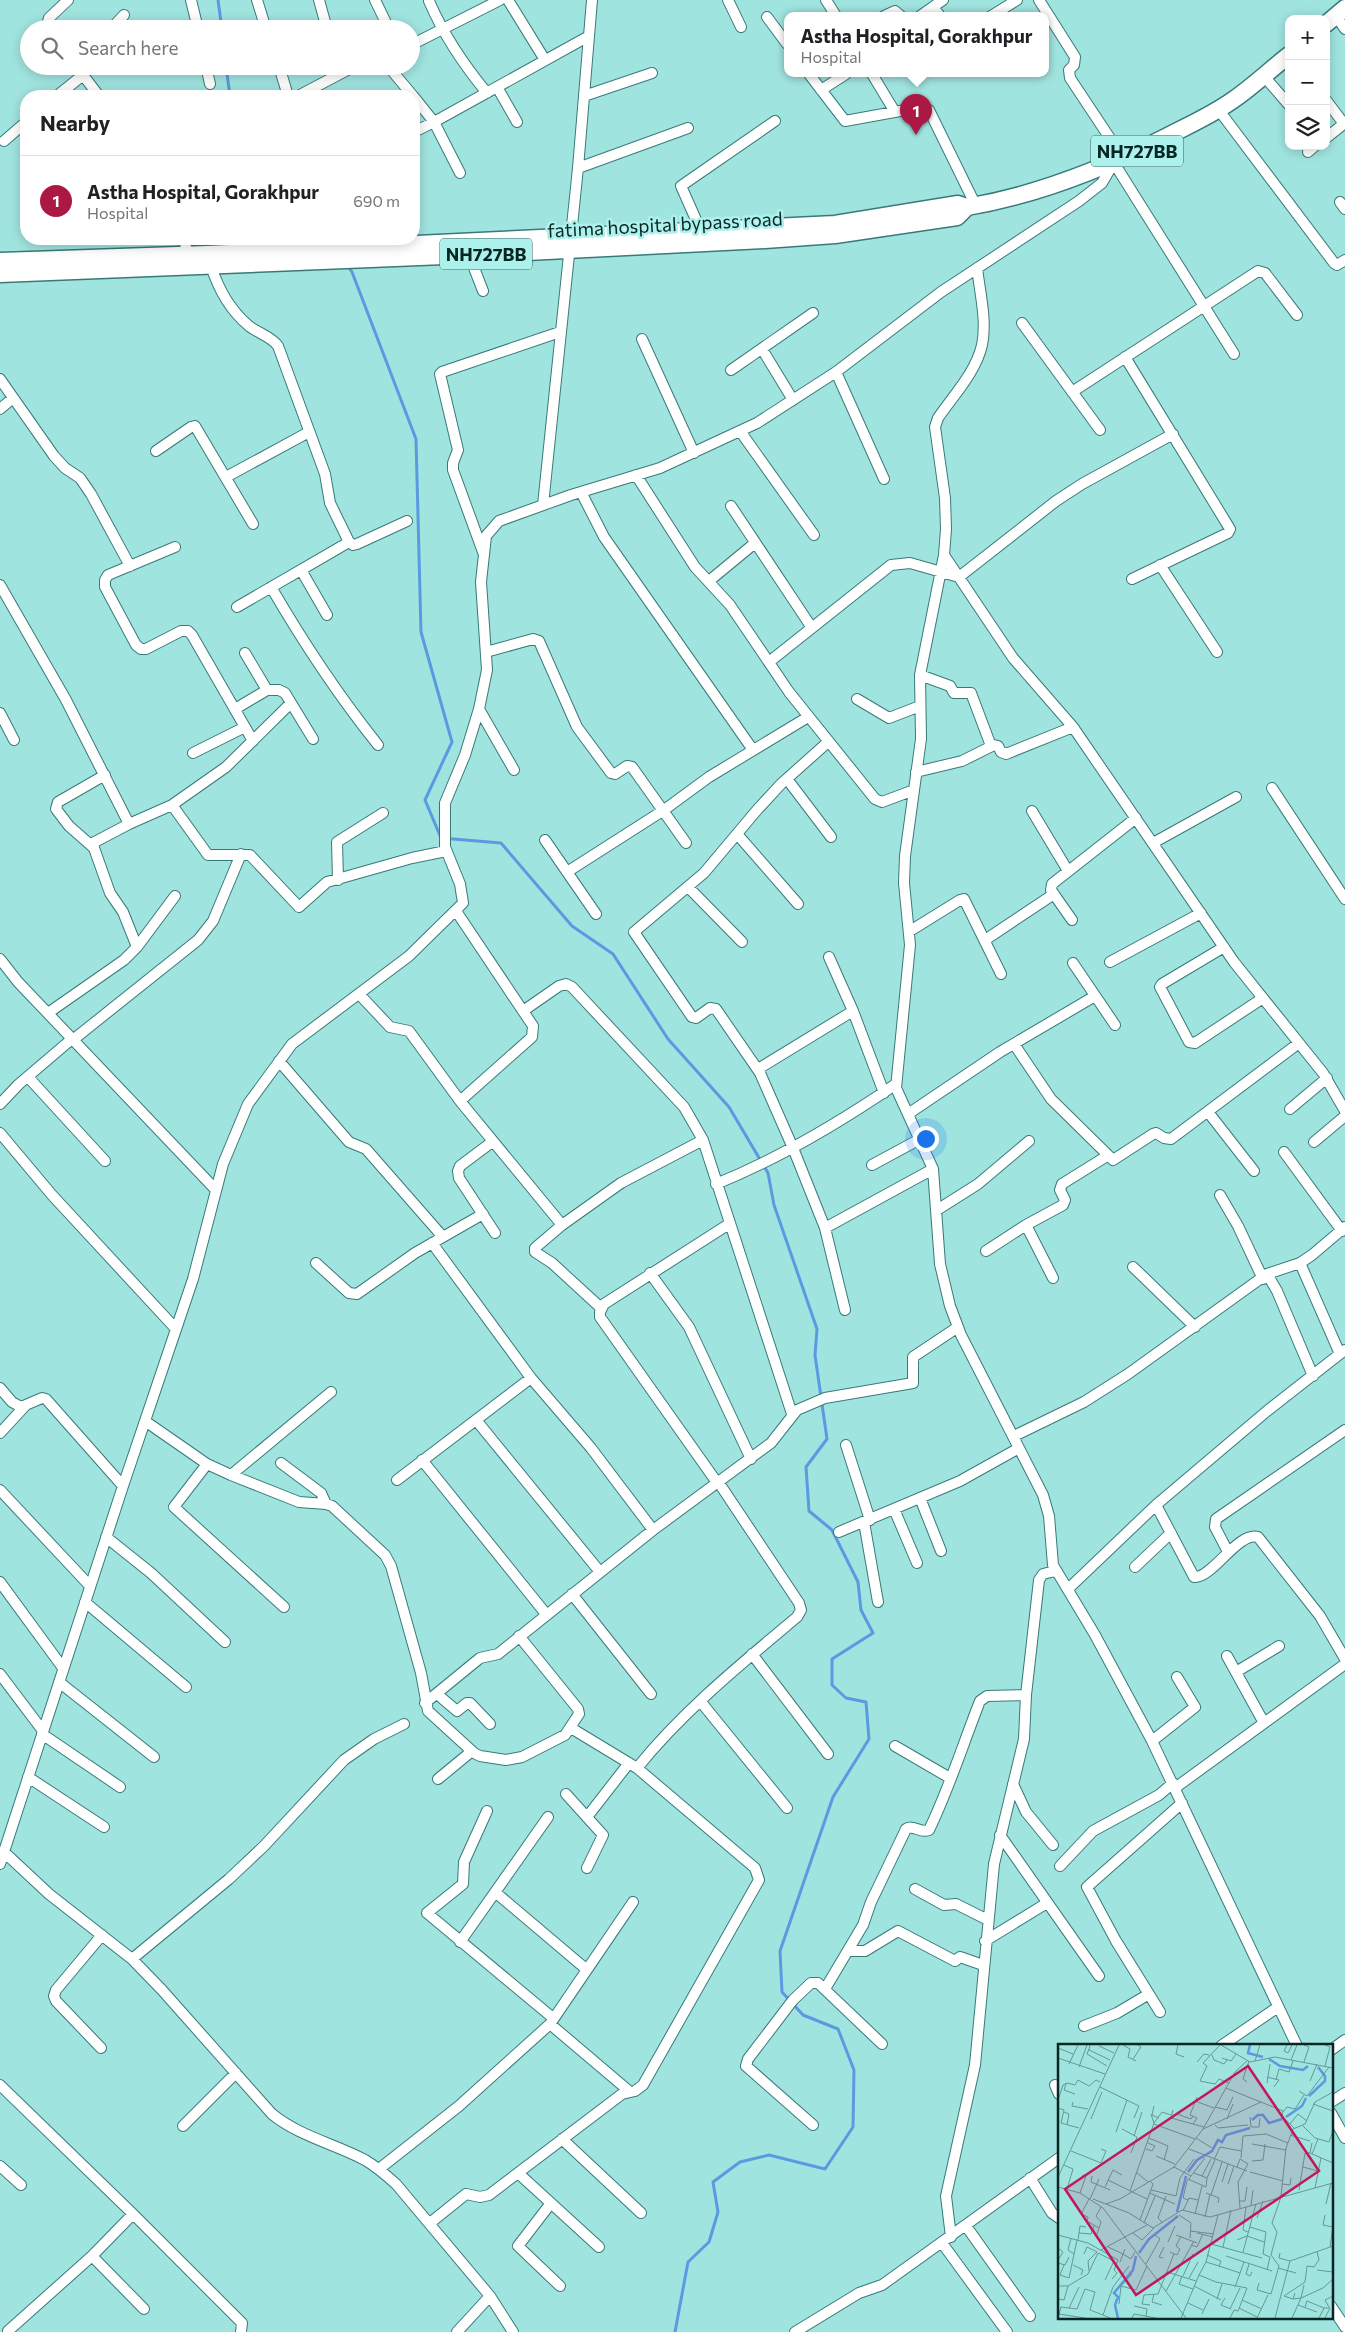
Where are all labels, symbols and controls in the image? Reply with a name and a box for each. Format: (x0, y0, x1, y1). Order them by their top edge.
popup (784, 12, 1049, 77)
map controls (1285, 15, 1330, 150)
button: + (1285, 15, 1330, 60)
search box (20, 20, 420, 75)
text: Astha Hospital, Gorakhpur (800, 24, 1033, 47)
icon: search (38, 34, 66, 62)
text: Search here (78, 36, 178, 59)
text: Hospital (800, 47, 862, 66)
button: − (1285, 60, 1330, 105)
pin: 1 (900, 94, 932, 135)
button: layers (1285, 105, 1330, 150)
text: Nearby (40, 110, 110, 135)
road number: NH727BB (1091, 136, 1183, 166)
text: Astha Hospital, Gorakhpur (87, 180, 319, 203)
text: 1 (52, 191, 60, 210)
text: 690 m (353, 191, 400, 210)
text: Hospital (87, 203, 148, 222)
street label: fatima hospital bypass road (547, 206, 783, 242)
road number: NH727BB (440, 238, 532, 270)
your location (913, 1126, 939, 1152)
inset map (1058, 2044, 1332, 2320)

